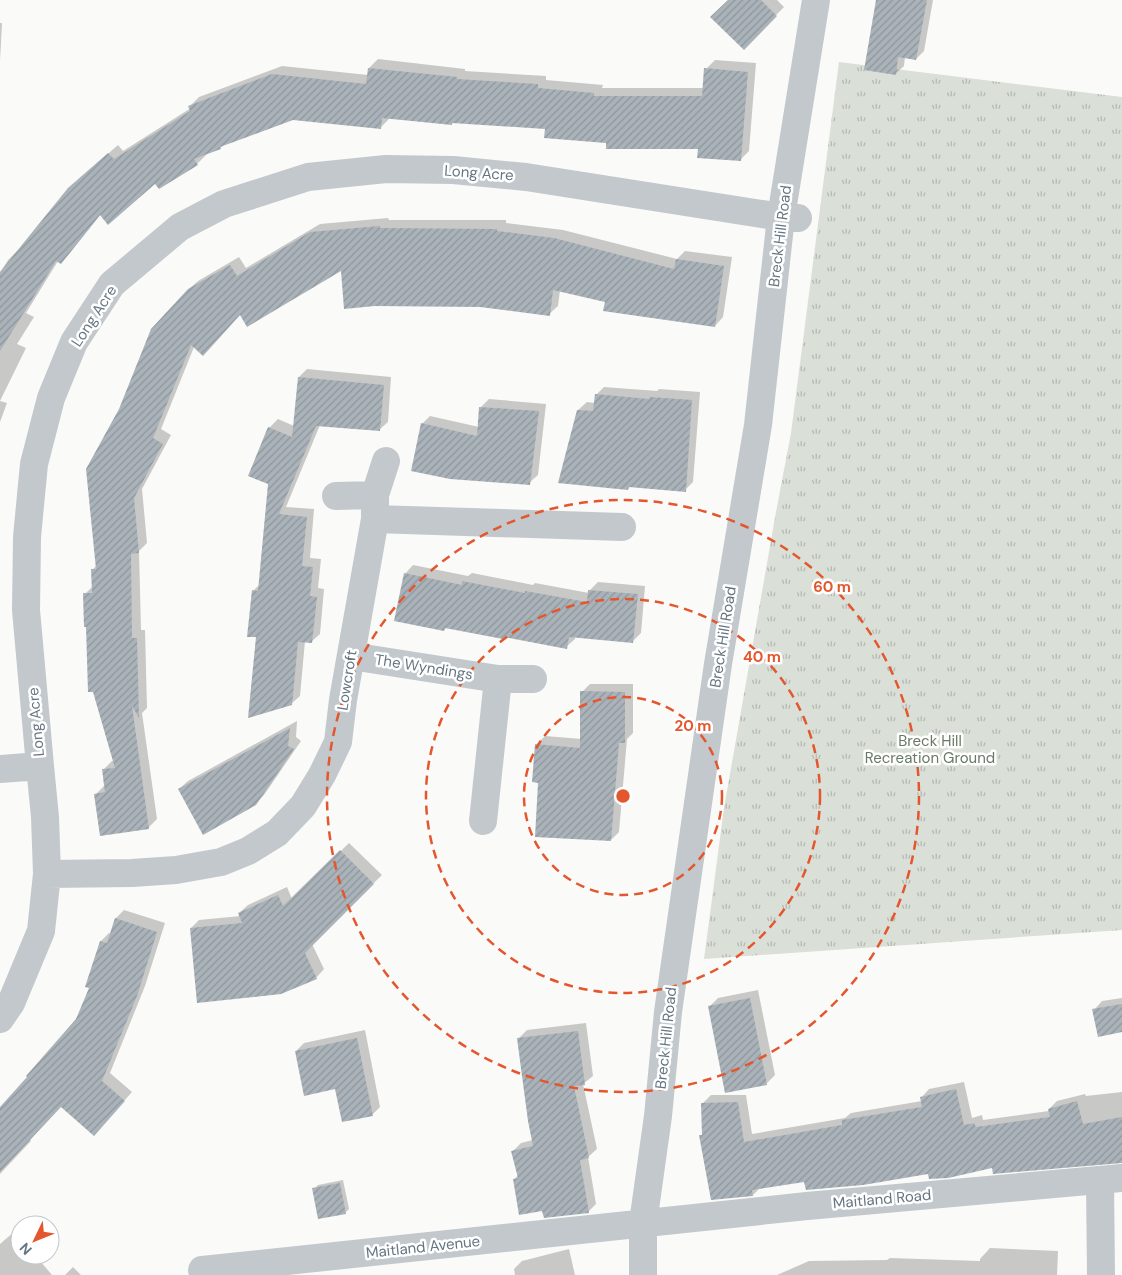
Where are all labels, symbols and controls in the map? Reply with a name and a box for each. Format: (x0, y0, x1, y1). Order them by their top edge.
street label: Long Acre (444, 161, 514, 185)
street label: Breck Hill Road (764, 184, 796, 288)
street label: Long Acre (67, 281, 121, 351)
text: 60 m (813, 577, 851, 597)
street label: Breck Hill Road (705, 585, 741, 689)
text: 40 m (743, 647, 781, 667)
street label: Lowcroft (332, 648, 362, 712)
street label: The Wyndings (374, 649, 474, 685)
street label: Long Acre (23, 687, 49, 757)
text: 20 m (675, 716, 711, 736)
park label: Breck Hill Recreation Ground (865, 731, 995, 768)
centre of rings (614, 787, 632, 805)
street label: Breck Hill Road (651, 986, 681, 1090)
street label: Maitland Road (832, 1185, 932, 1213)
north arrow (10, 1215, 60, 1265)
street label: Maitland Avenue (365, 1231, 481, 1263)
text: N (15, 1239, 36, 1259)

